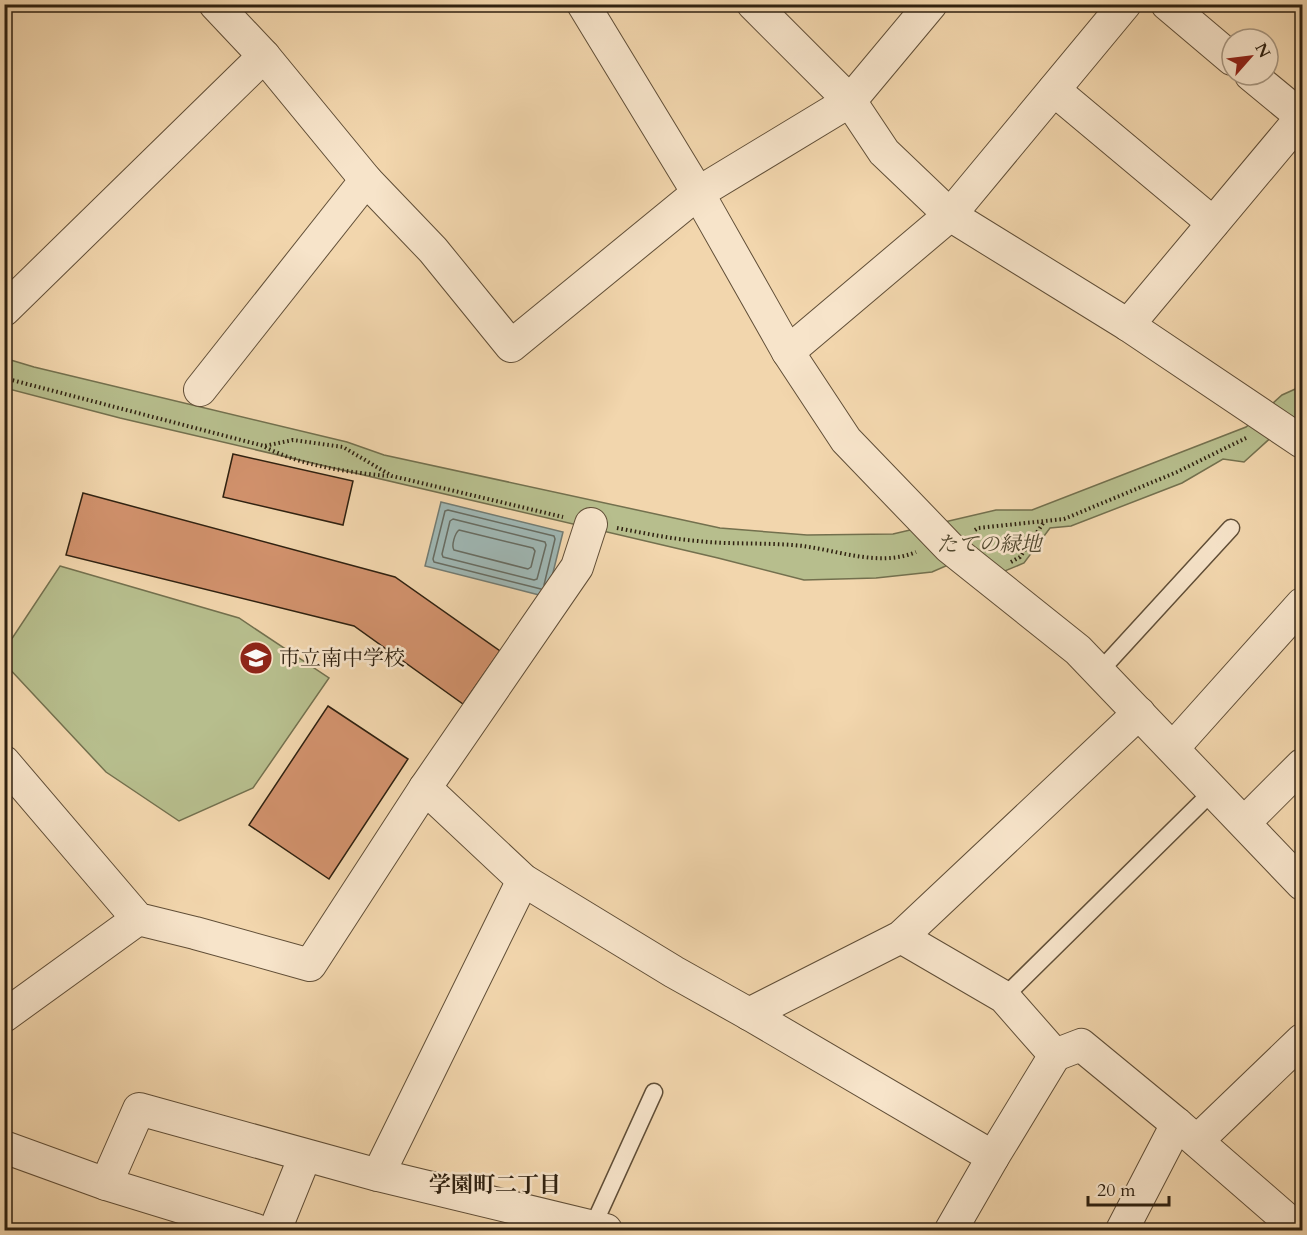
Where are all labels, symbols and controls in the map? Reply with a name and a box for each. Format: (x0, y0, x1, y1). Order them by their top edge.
north arrow (1220, 27, 1280, 87)
text: N (1249, 39, 1275, 62)
park label: たての緑地 (937, 530, 1043, 559)
school or university icon: 市立南中学校 (238, 640, 274, 676)
place label: 市立南中学校 (279, 644, 405, 673)
scale bar (1088, 1169, 1169, 1207)
district label: 学園町二丁目 (429, 1170, 561, 1200)
text: 20 m (1097, 1178, 1136, 1203)

